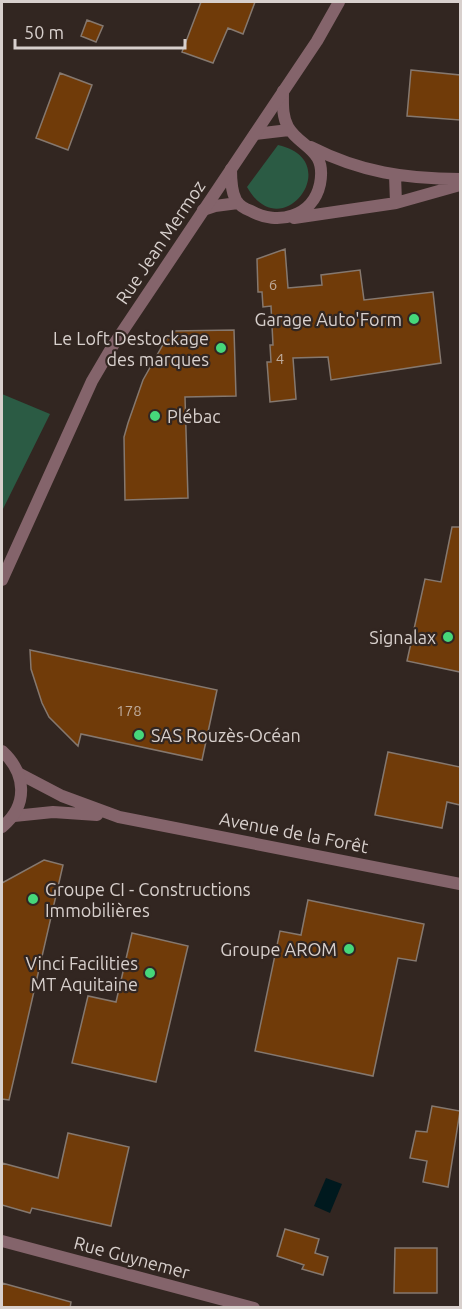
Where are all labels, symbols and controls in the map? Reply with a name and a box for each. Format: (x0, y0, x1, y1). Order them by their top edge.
scale bar (15, 12, 184, 50)
text: 50 m (24, 22, 64, 42)
street label: Rue Jean Mermoz (111, 176, 209, 308)
house number: 6 (269, 276, 277, 293)
place label: Garage Auto'Form (255, 309, 402, 329)
marker: Garage Auto'Form (407, 312, 421, 326)
place label: Le Loft Destockage des marques (53, 328, 209, 369)
marker: Le Loft Destockage des marques (214, 341, 228, 355)
house number: 4 (276, 350, 284, 367)
place label: Plébac (167, 406, 221, 426)
marker: Plébac (148, 409, 162, 423)
place label: Signalax (369, 627, 436, 647)
marker: Signalax (441, 630, 455, 644)
house number: 178 (116, 702, 142, 719)
place label: SAS Rouzès-Océan (151, 725, 301, 745)
marker: SAS Rouzès-Océan (132, 728, 146, 742)
street label: Avenue de la Forêt (218, 808, 370, 856)
place label: Groupe CI - Constructions Immobilières (45, 879, 251, 920)
marker: Groupe CI - Constructions Immobilières (26, 892, 40, 906)
place label: Groupe AROM (220, 939, 337, 959)
marker: Groupe AROM (342, 942, 356, 956)
place label: Vinci Facilities MT Aquitaine (25, 953, 138, 994)
marker: Vinci Facilities MT Aquitaine (143, 966, 157, 980)
street label: Rue Guynemer (72, 1232, 192, 1282)

